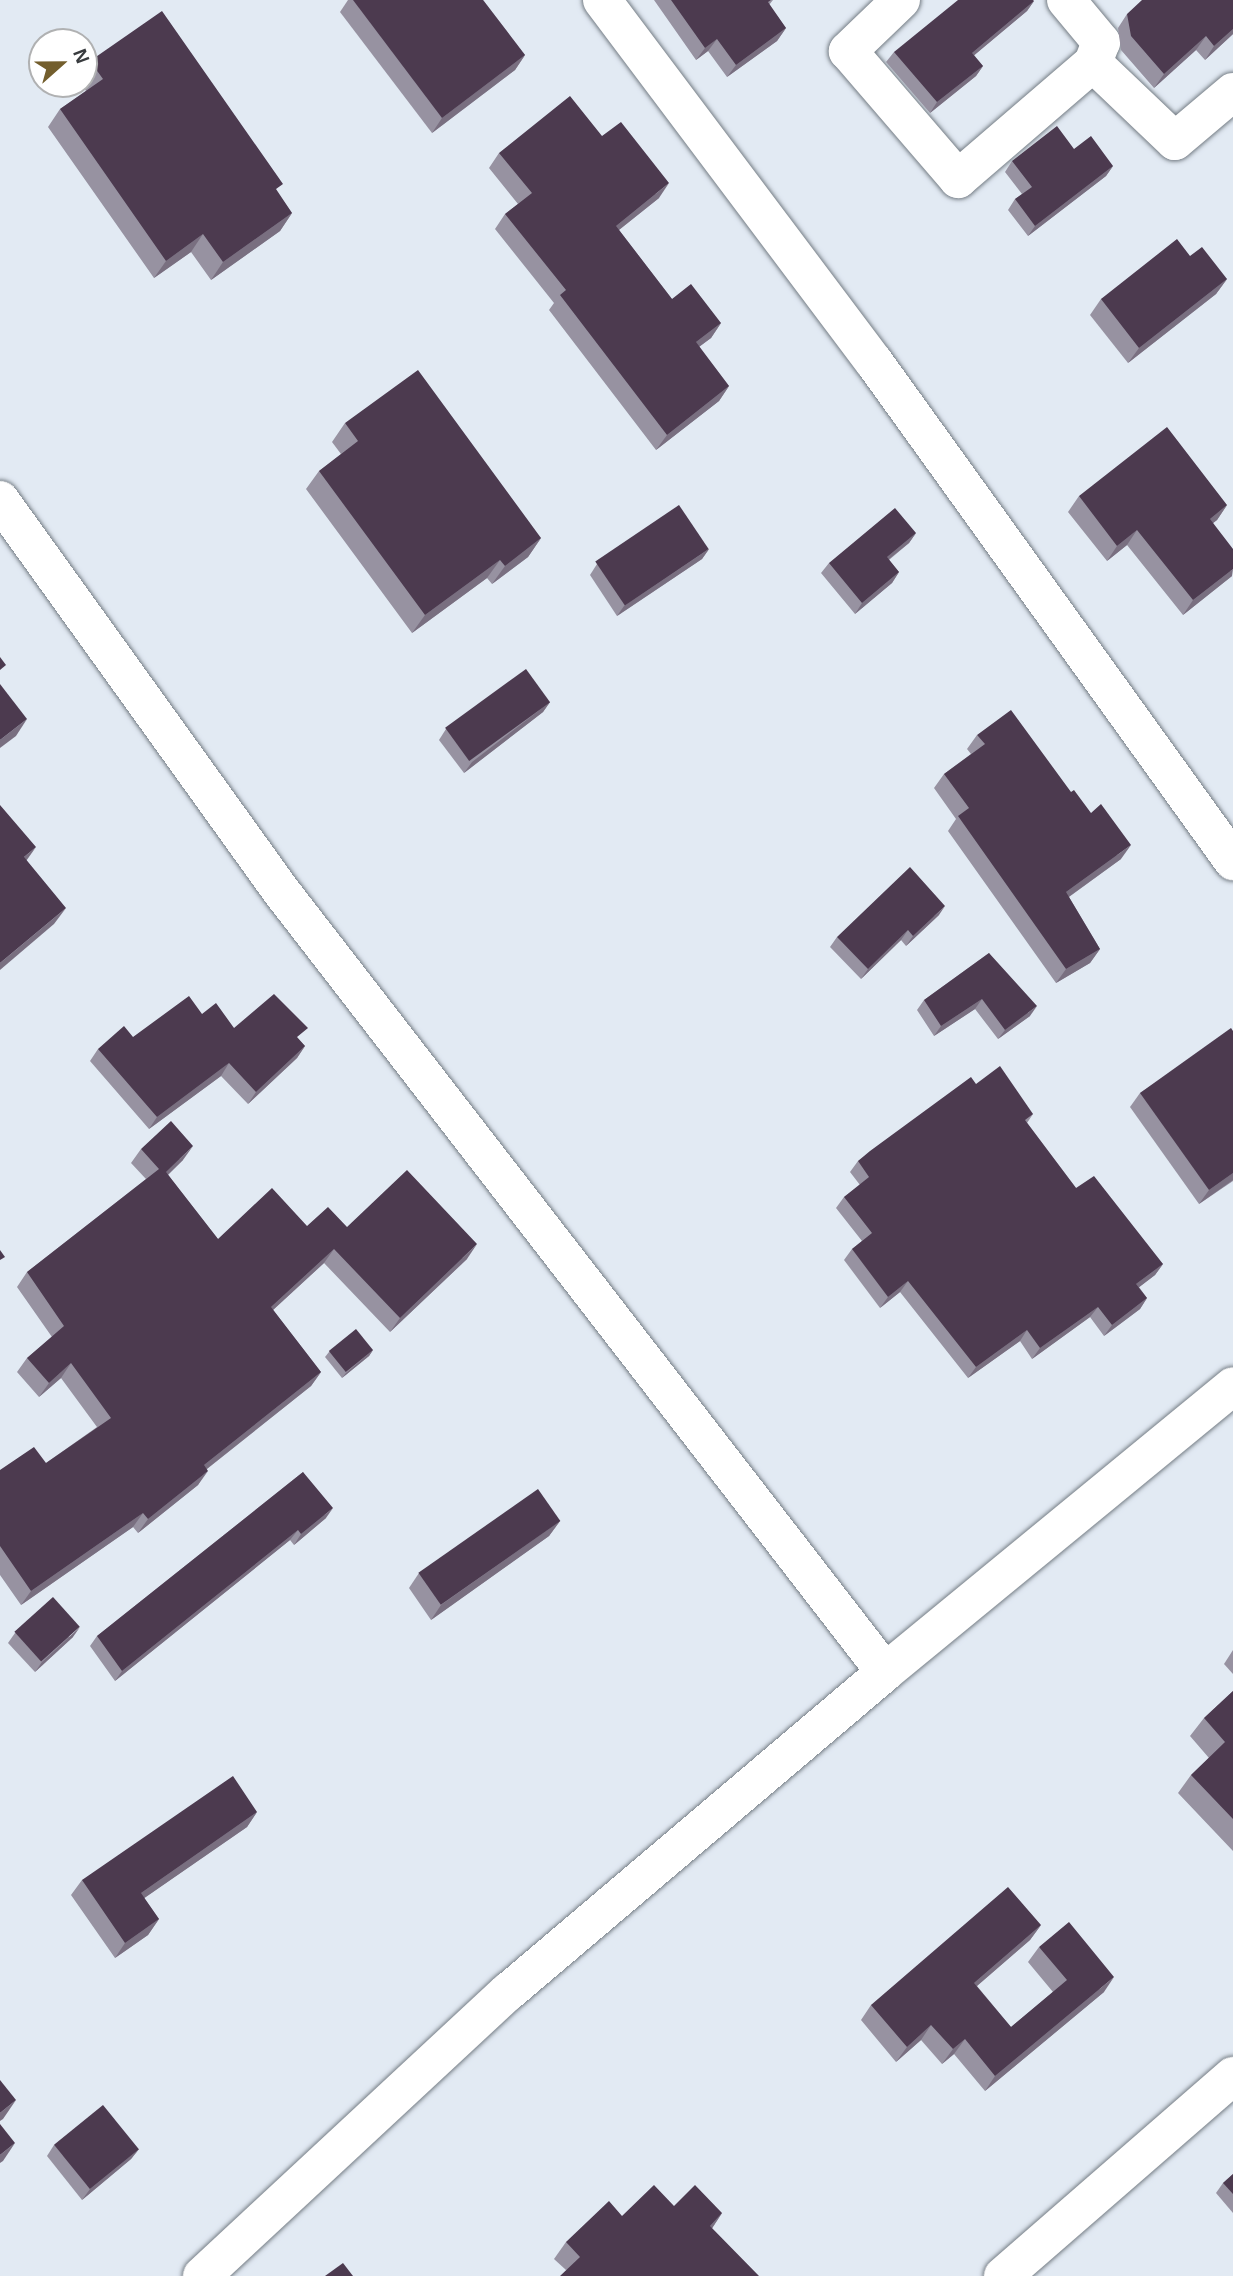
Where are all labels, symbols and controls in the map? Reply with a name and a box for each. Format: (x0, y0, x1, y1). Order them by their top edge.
north arrow (28, 28, 98, 98)
text: N (69, 46, 93, 66)

